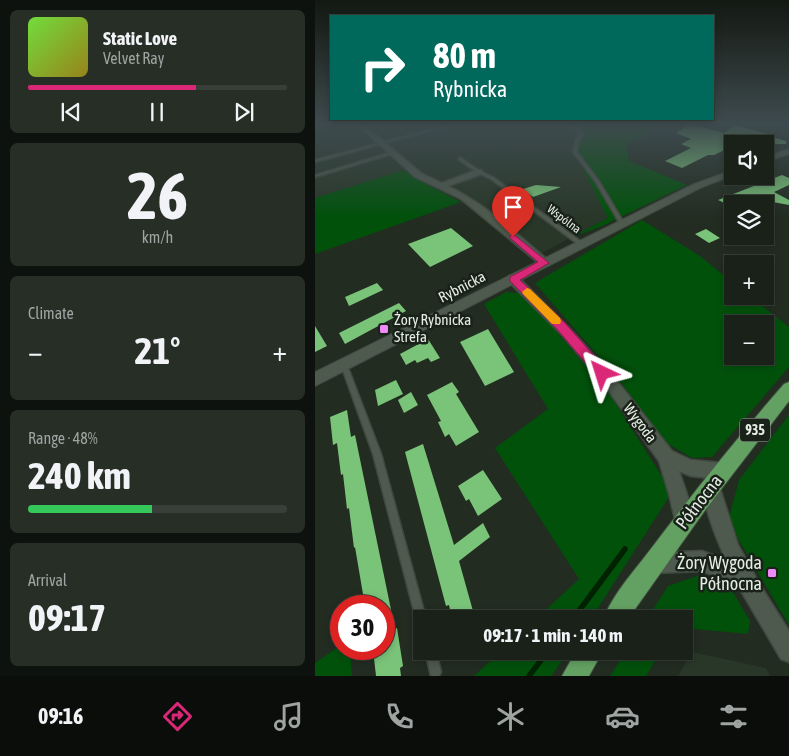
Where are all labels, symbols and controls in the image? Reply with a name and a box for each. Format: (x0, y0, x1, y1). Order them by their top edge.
text: Static Love (103, 27, 177, 49)
icon: right (350, 35, 415, 100)
text: 80 m (433, 35, 496, 75)
text: Velvet Ray (103, 49, 164, 67)
text: Rybnicka (433, 76, 507, 102)
icon: previous (57, 98, 85, 126)
icon: pause (143, 98, 171, 126)
icon: next (230, 98, 258, 126)
map controls (724, 135, 774, 365)
button: sound (724, 135, 774, 185)
text: 26 (127, 158, 188, 233)
pin (492, 186, 534, 237)
icon: arrive (499, 193, 527, 221)
button: layers (724, 195, 774, 245)
street label: Wspólna (544, 202, 584, 236)
text: km/h (142, 228, 173, 246)
button: + (724, 255, 774, 305)
street label: Rybnicka (435, 267, 488, 306)
text: Climate (28, 304, 74, 322)
place label: Żory Rybnicka Strefa (394, 311, 471, 345)
button: − (724, 315, 774, 365)
marker: Żory Rybnicka Strefa (378, 323, 390, 335)
text: 21° (134, 329, 181, 372)
text: − (28, 335, 43, 367)
text: + (272, 335, 287, 367)
position arrow (575, 346, 627, 398)
street label: Wygoda (620, 400, 661, 446)
road number: 935 (740, 418, 770, 442)
text: Range · 48% (28, 429, 98, 447)
text: 240 km (28, 454, 131, 497)
street label: Północna (671, 470, 726, 533)
place label: Żory Wygoda Północna (677, 552, 762, 594)
marker: Żory Wygoda Północna (766, 567, 778, 579)
text: Arrival (28, 571, 67, 589)
speed limit sign: 30 (330, 595, 395, 660)
text: 09:17 (28, 596, 106, 639)
text: 09:17 · 1 min · 140 m (483, 624, 623, 646)
icon: directions (160, 699, 195, 734)
icon: music (271, 699, 306, 734)
icon: phone (382, 699, 417, 734)
icon: climate (493, 699, 528, 734)
icon: car (605, 699, 640, 734)
icon: filters (716, 699, 751, 734)
text: 09:16 (38, 703, 83, 729)

